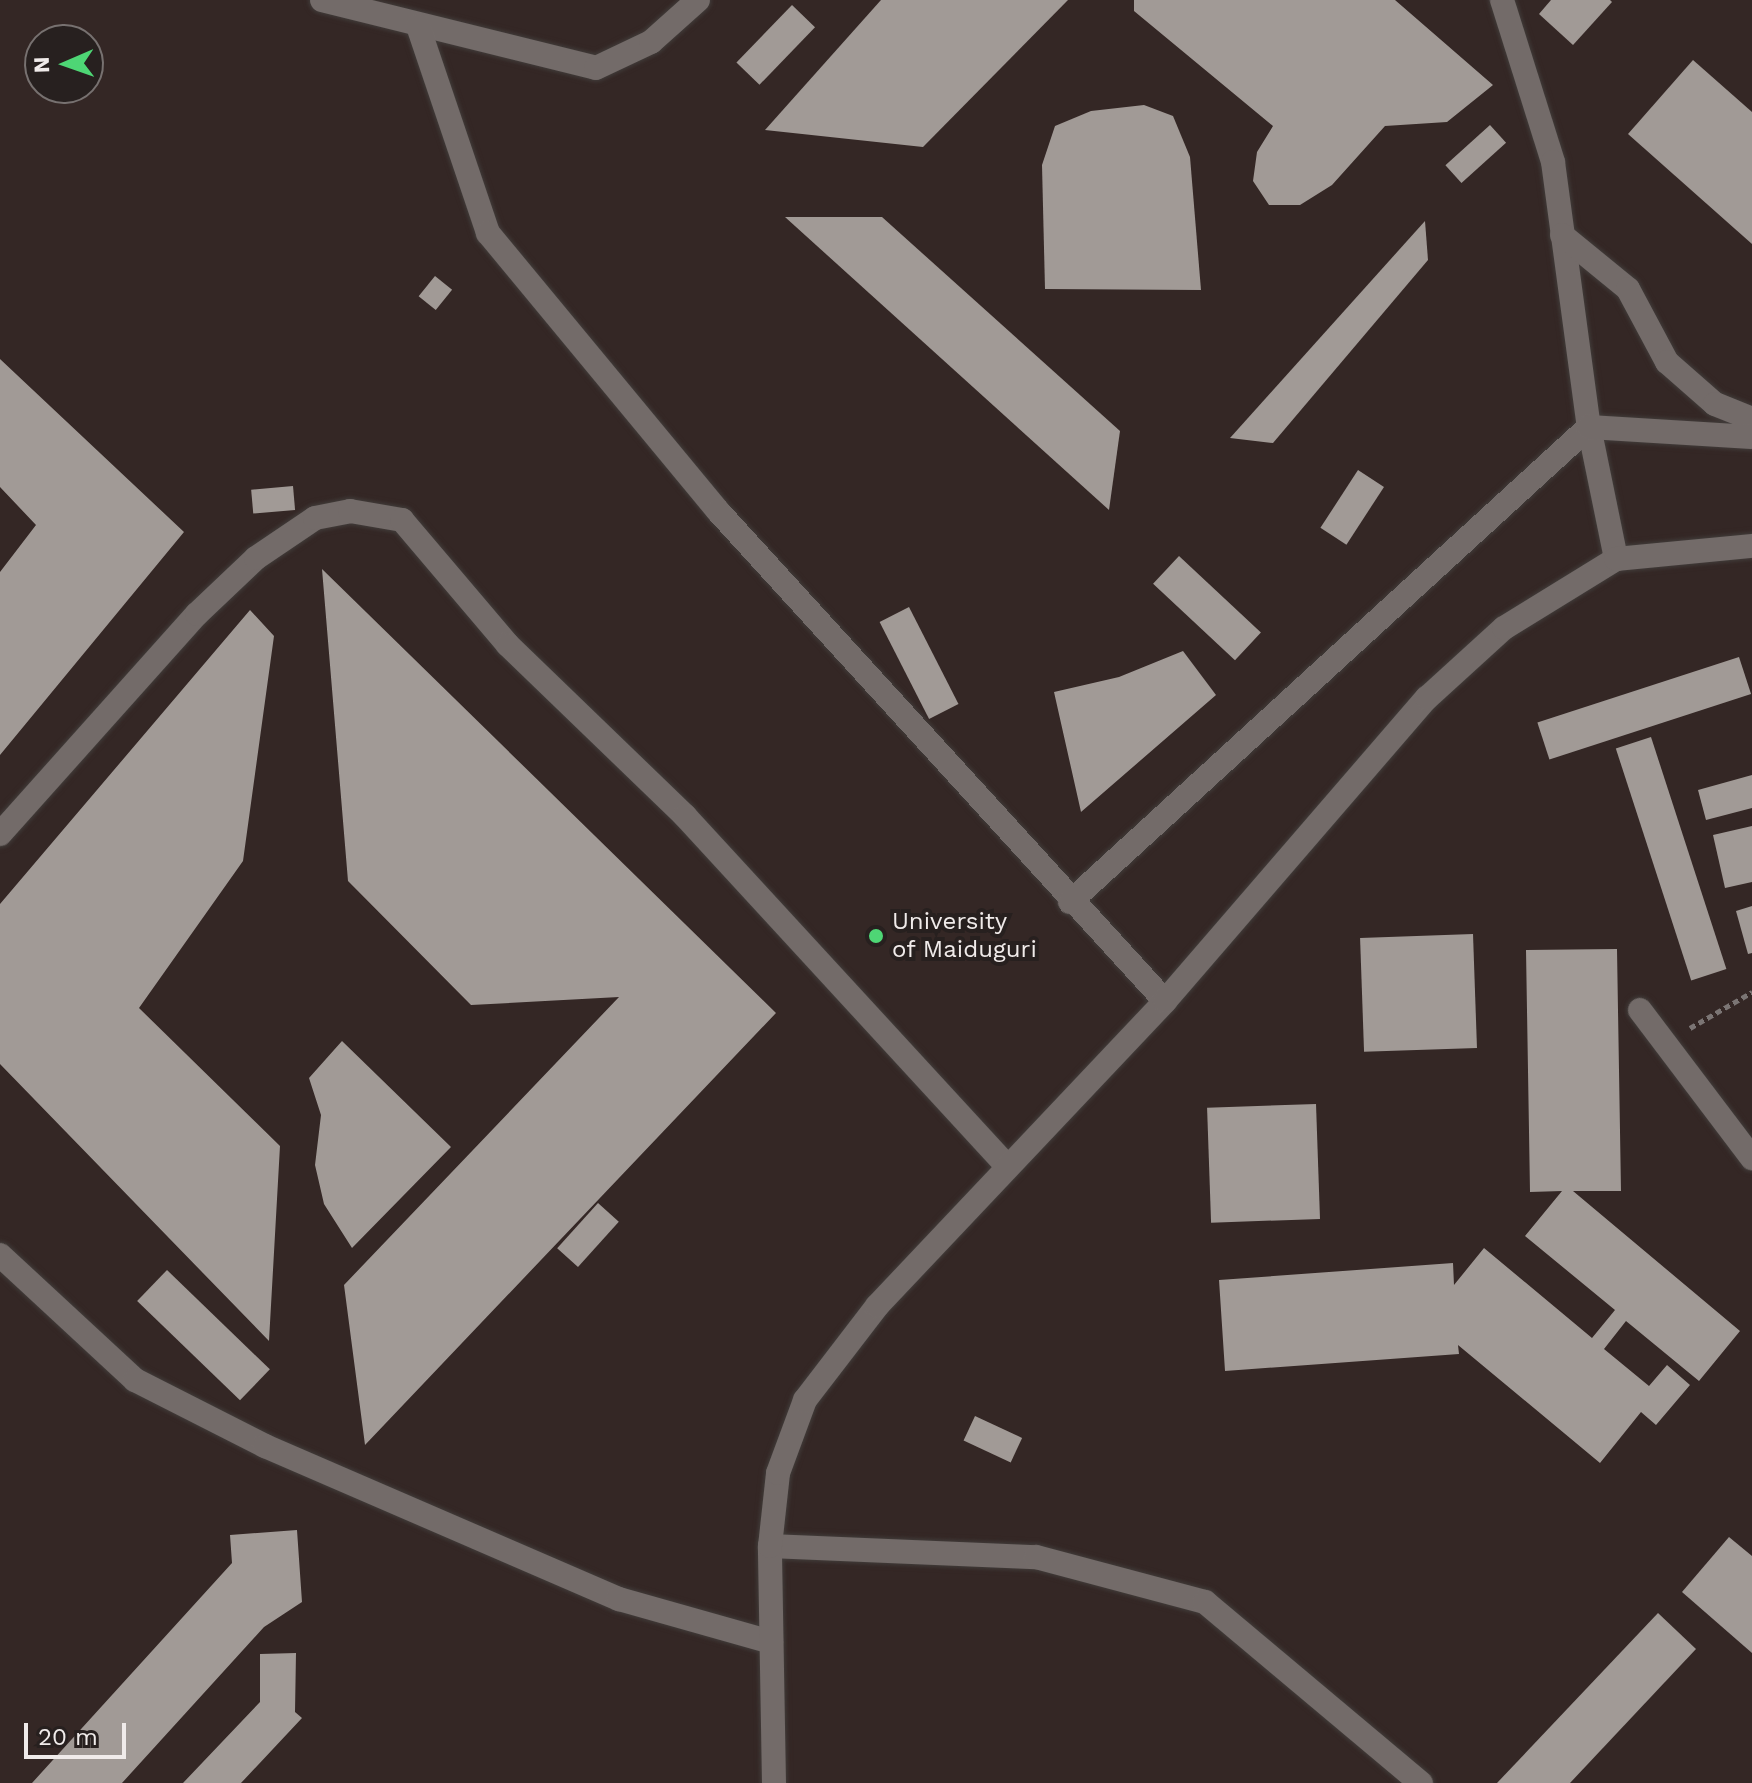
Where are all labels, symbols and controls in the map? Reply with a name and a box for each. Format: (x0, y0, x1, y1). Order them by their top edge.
north arrow (24, 24, 104, 104)
text: N (29, 56, 54, 73)
place label: University of Maiduguri (892, 908, 1038, 964)
marker: University of Maiduguri (867, 927, 885, 945)
scale bar (28, 1707, 130, 1757)
text: 20 m (38, 1723, 98, 1751)

